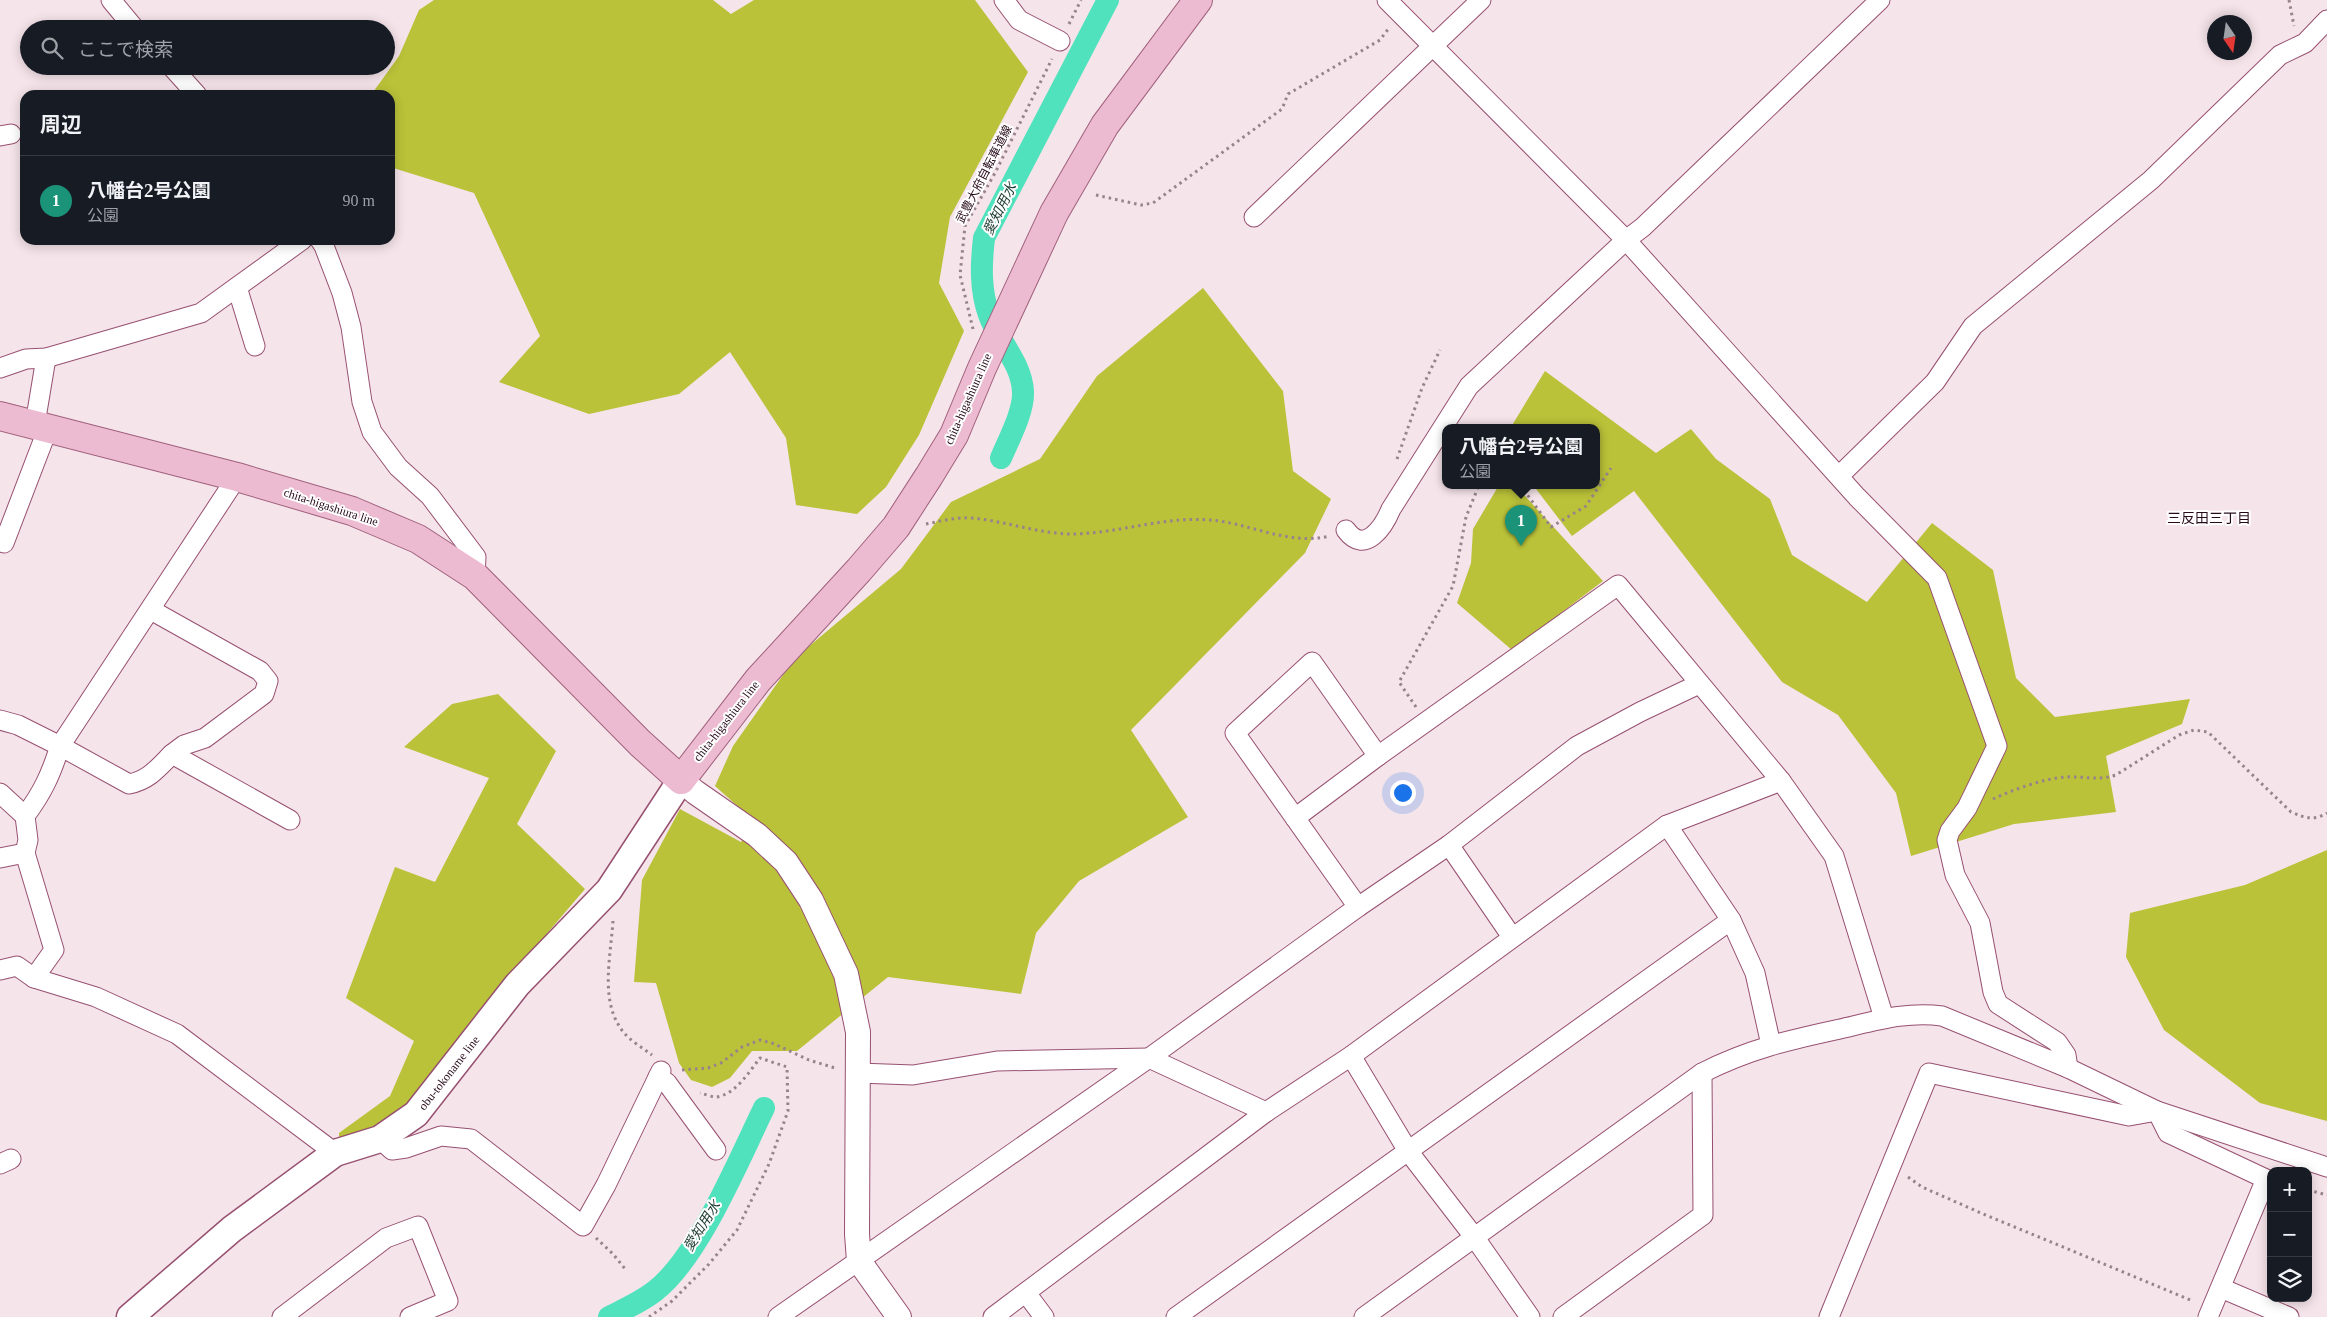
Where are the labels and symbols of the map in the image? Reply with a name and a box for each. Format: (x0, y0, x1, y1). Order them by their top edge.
north arrow (2207, 15, 2252, 60)
street label: 武豊大府自転車道線 (953, 123, 1015, 225)
water label: 愛知用水 (981, 179, 1020, 237)
street label: chita-higashiura line (942, 351, 994, 447)
street label: chita-higashiura line (282, 485, 380, 529)
pin: 1 (1505, 505, 1537, 546)
district label: 三反田三丁目 (2167, 511, 2251, 526)
street label: chita-higashiura line (690, 678, 762, 764)
your location (1390, 780, 1416, 806)
street label: obu-tokoname line (416, 1033, 482, 1113)
water label: 愛知用水 (681, 1197, 724, 1254)

